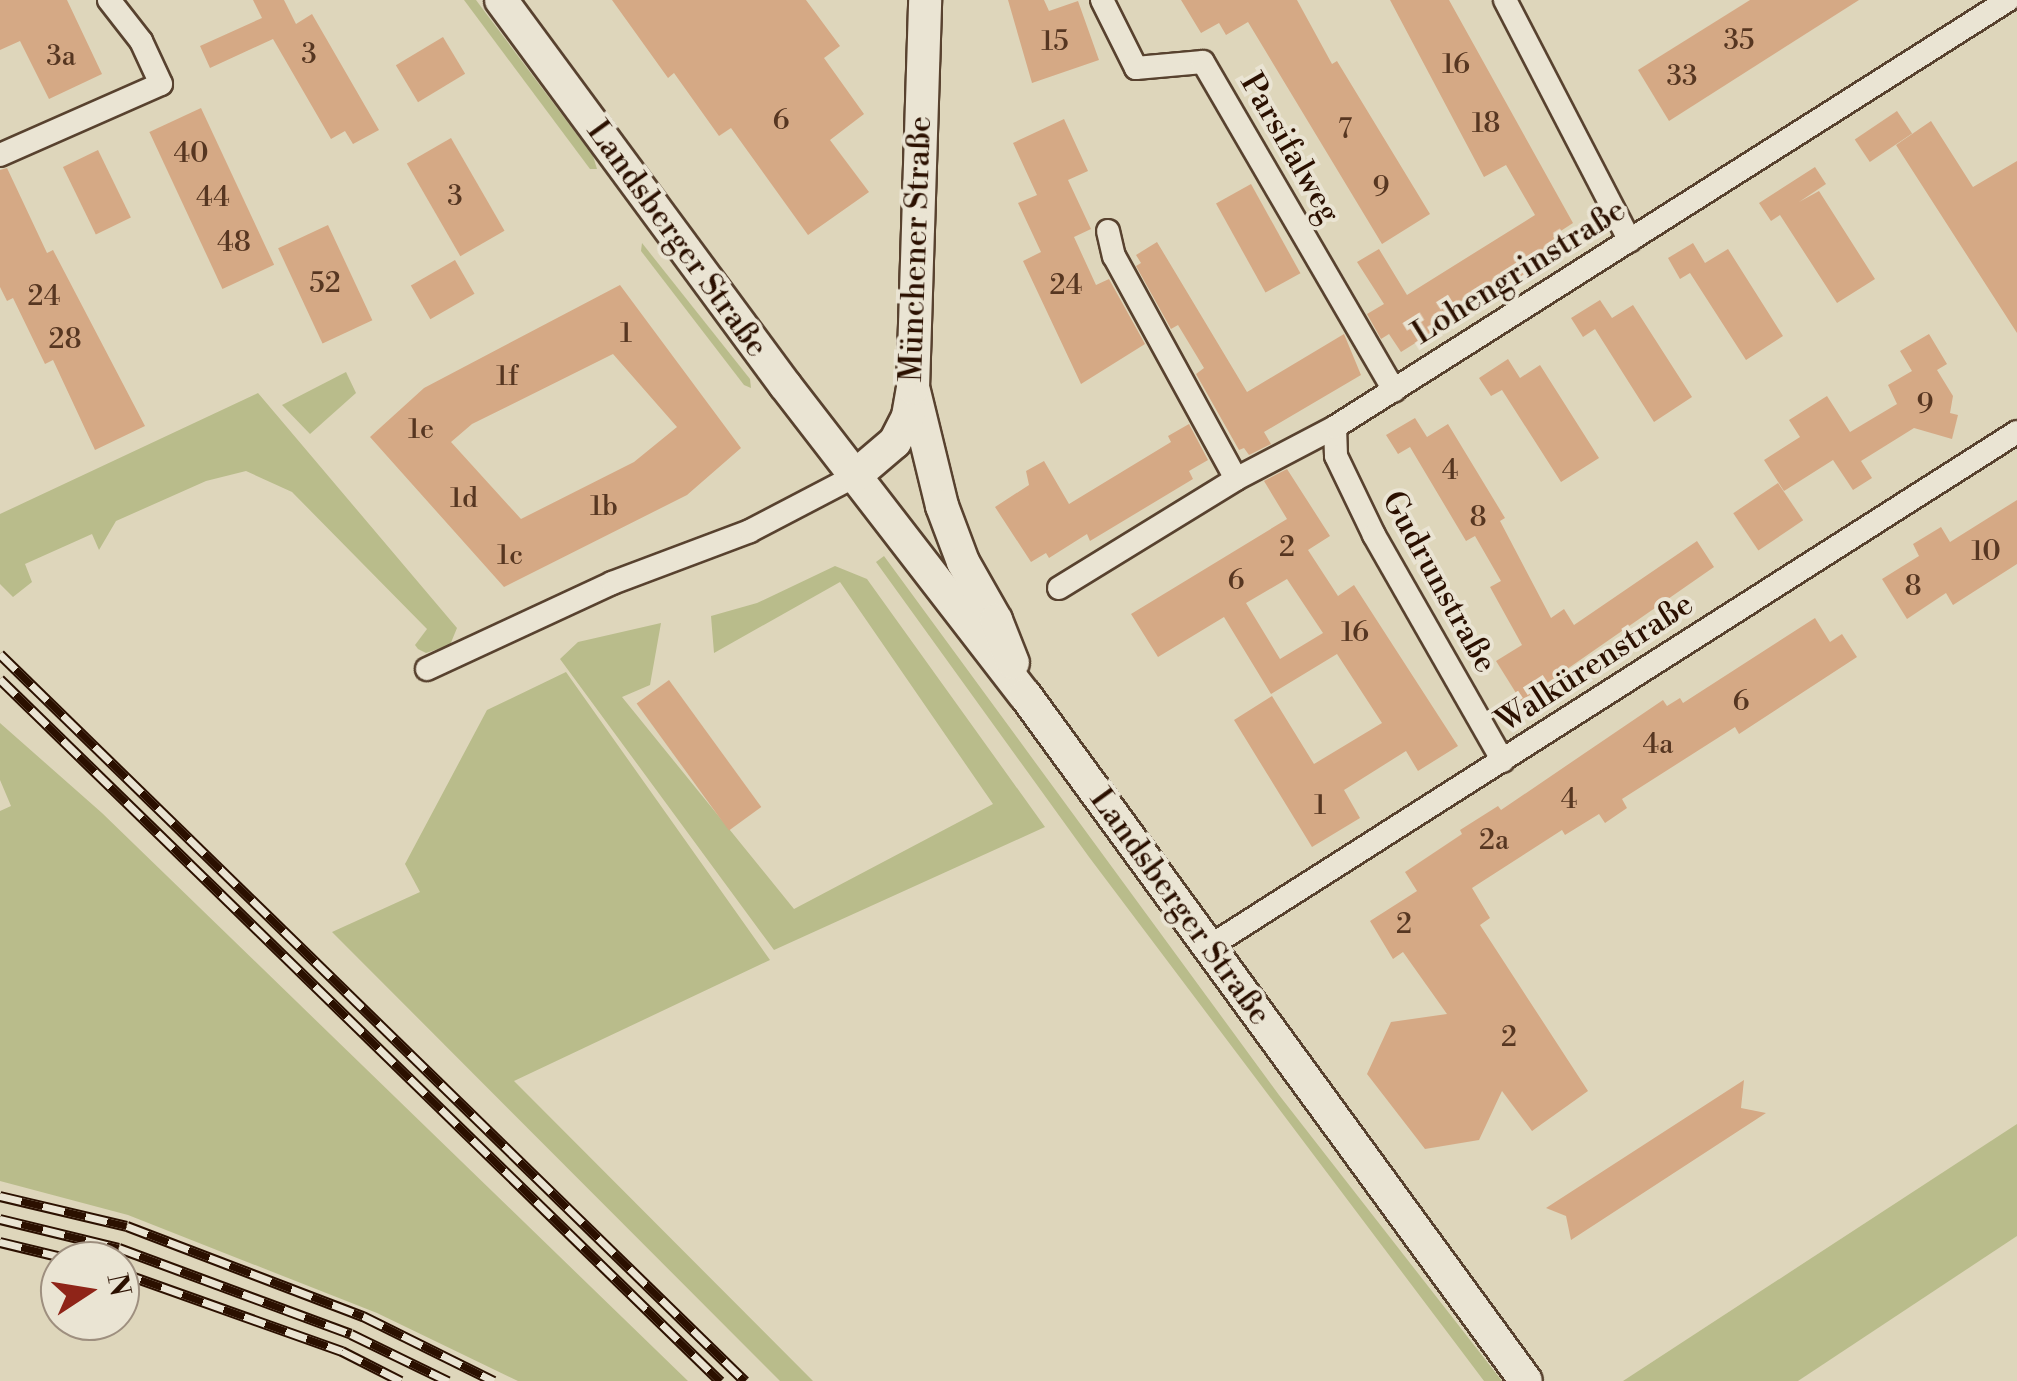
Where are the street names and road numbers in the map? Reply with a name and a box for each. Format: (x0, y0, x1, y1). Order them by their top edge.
street label: Parsifalweg (1232, 66, 1348, 230)
street label: Landsberger Straße (578, 113, 776, 365)
street label: Münchener Straße (892, 115, 940, 383)
street label: Lohengrinstraße (1405, 191, 1633, 353)
street label: Gudrunstraße (1373, 485, 1505, 679)
street label: Walkürenstraße (1489, 585, 1701, 741)
street label: Landsberger Straße (1081, 781, 1279, 1033)

